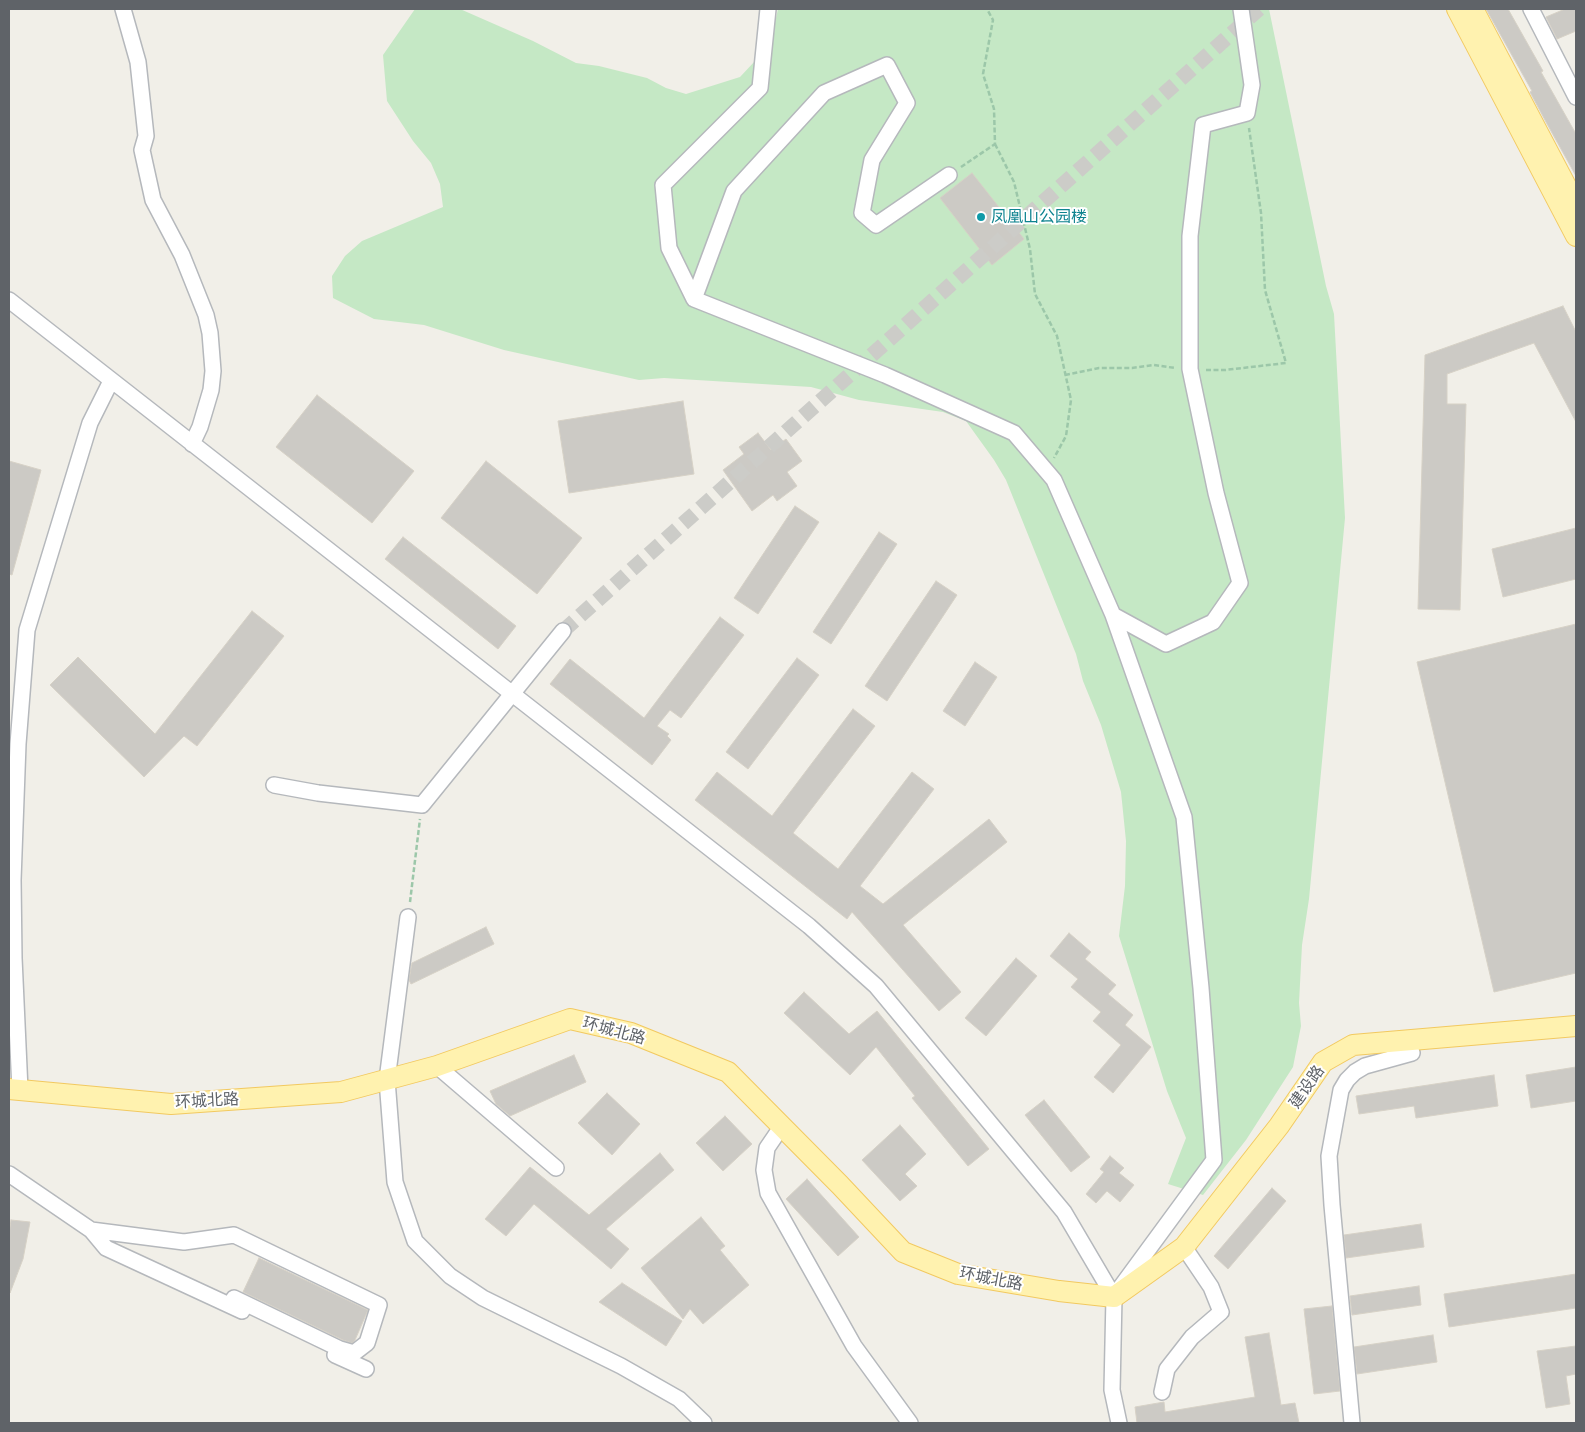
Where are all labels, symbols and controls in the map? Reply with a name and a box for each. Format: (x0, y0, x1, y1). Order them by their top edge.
place label: 凤凰山公园楼 (991, 207, 1087, 227)
marker: 凤凰山公园楼 (975, 211, 987, 223)
street label: 环城北路 (581, 1013, 647, 1049)
street label: 建设路 (1285, 1062, 1329, 1112)
street label: 环城北路 (175, 1090, 239, 1112)
street label: 环城北路 (958, 1263, 1024, 1295)

